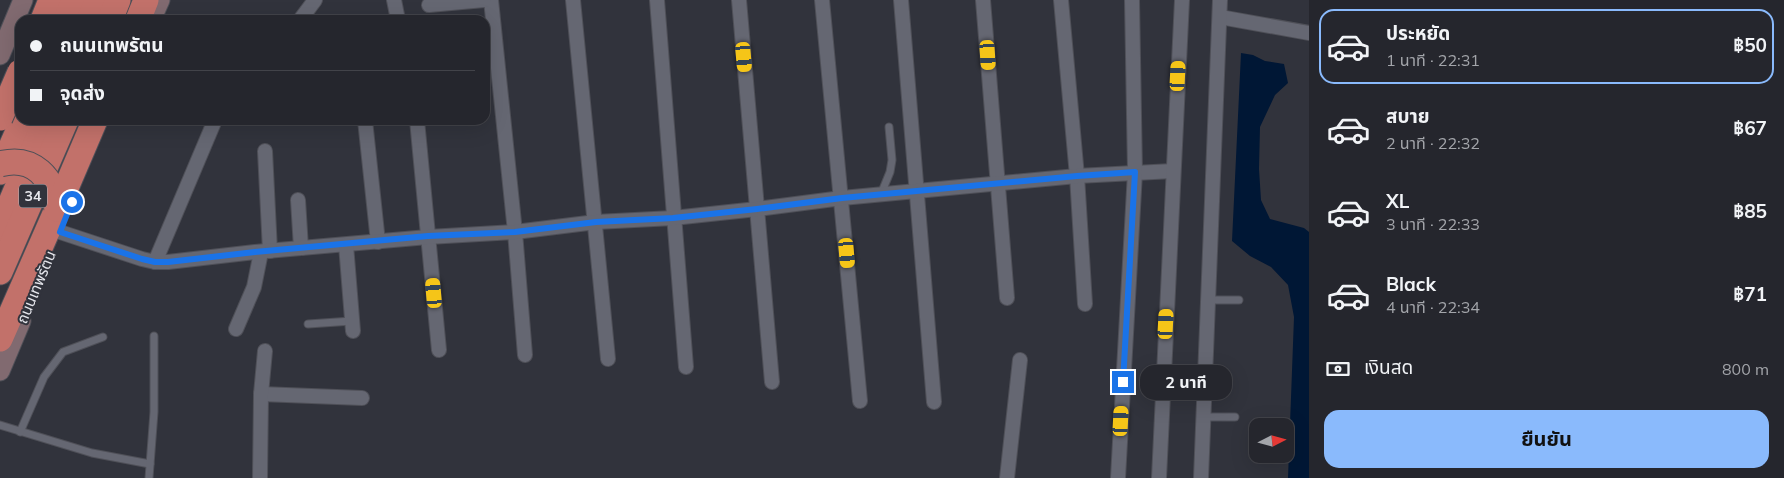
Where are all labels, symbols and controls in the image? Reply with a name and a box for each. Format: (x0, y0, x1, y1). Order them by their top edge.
text: ประหยัด (1386, 21, 1450, 45)
icon: car (1326, 24, 1371, 69)
text: ถนนเทพรัตน (60, 33, 164, 57)
text: ฿50 (1733, 33, 1767, 57)
car (979, 40, 996, 70)
car (735, 41, 752, 73)
text: 1 นาที · 22:31 (1386, 50, 1480, 70)
car (1169, 61, 1186, 91)
text: จุดส่ง (60, 81, 105, 105)
text: สบาย (1386, 104, 1430, 128)
icon: car (1326, 107, 1371, 152)
text: ฿67 (1733, 116, 1767, 140)
text: 2 นาที · 22:32 (1386, 133, 1480, 153)
road number: 34 (19, 185, 47, 208)
text: XL (1386, 189, 1409, 213)
icon: car (1326, 190, 1371, 235)
route start (61, 191, 83, 213)
text: ฿85 (1733, 199, 1767, 223)
text: 3 นาที · 22:33 (1386, 214, 1480, 234)
car (838, 237, 855, 269)
street label: ถนนเทพรัตน (12, 248, 60, 326)
text: Black (1386, 272, 1436, 296)
icon: car (1326, 273, 1371, 318)
car (425, 277, 442, 309)
text: ฿71 (1733, 282, 1767, 306)
text: 4 นาที · 22:34 (1386, 297, 1480, 317)
car (1157, 309, 1174, 339)
icon: cash (1324, 355, 1352, 383)
text: เงินสด (1364, 355, 1413, 379)
text: 800 m (1722, 359, 1769, 379)
callout: 2 นาที (1140, 364, 1233, 400)
route end (1112, 371, 1134, 393)
text: 2 นาที (1165, 372, 1207, 392)
car (1112, 406, 1129, 436)
button: ยืนยัน (1324, 410, 1769, 468)
north arrow (1249, 418, 1294, 462)
map controls (1249, 418, 1294, 463)

